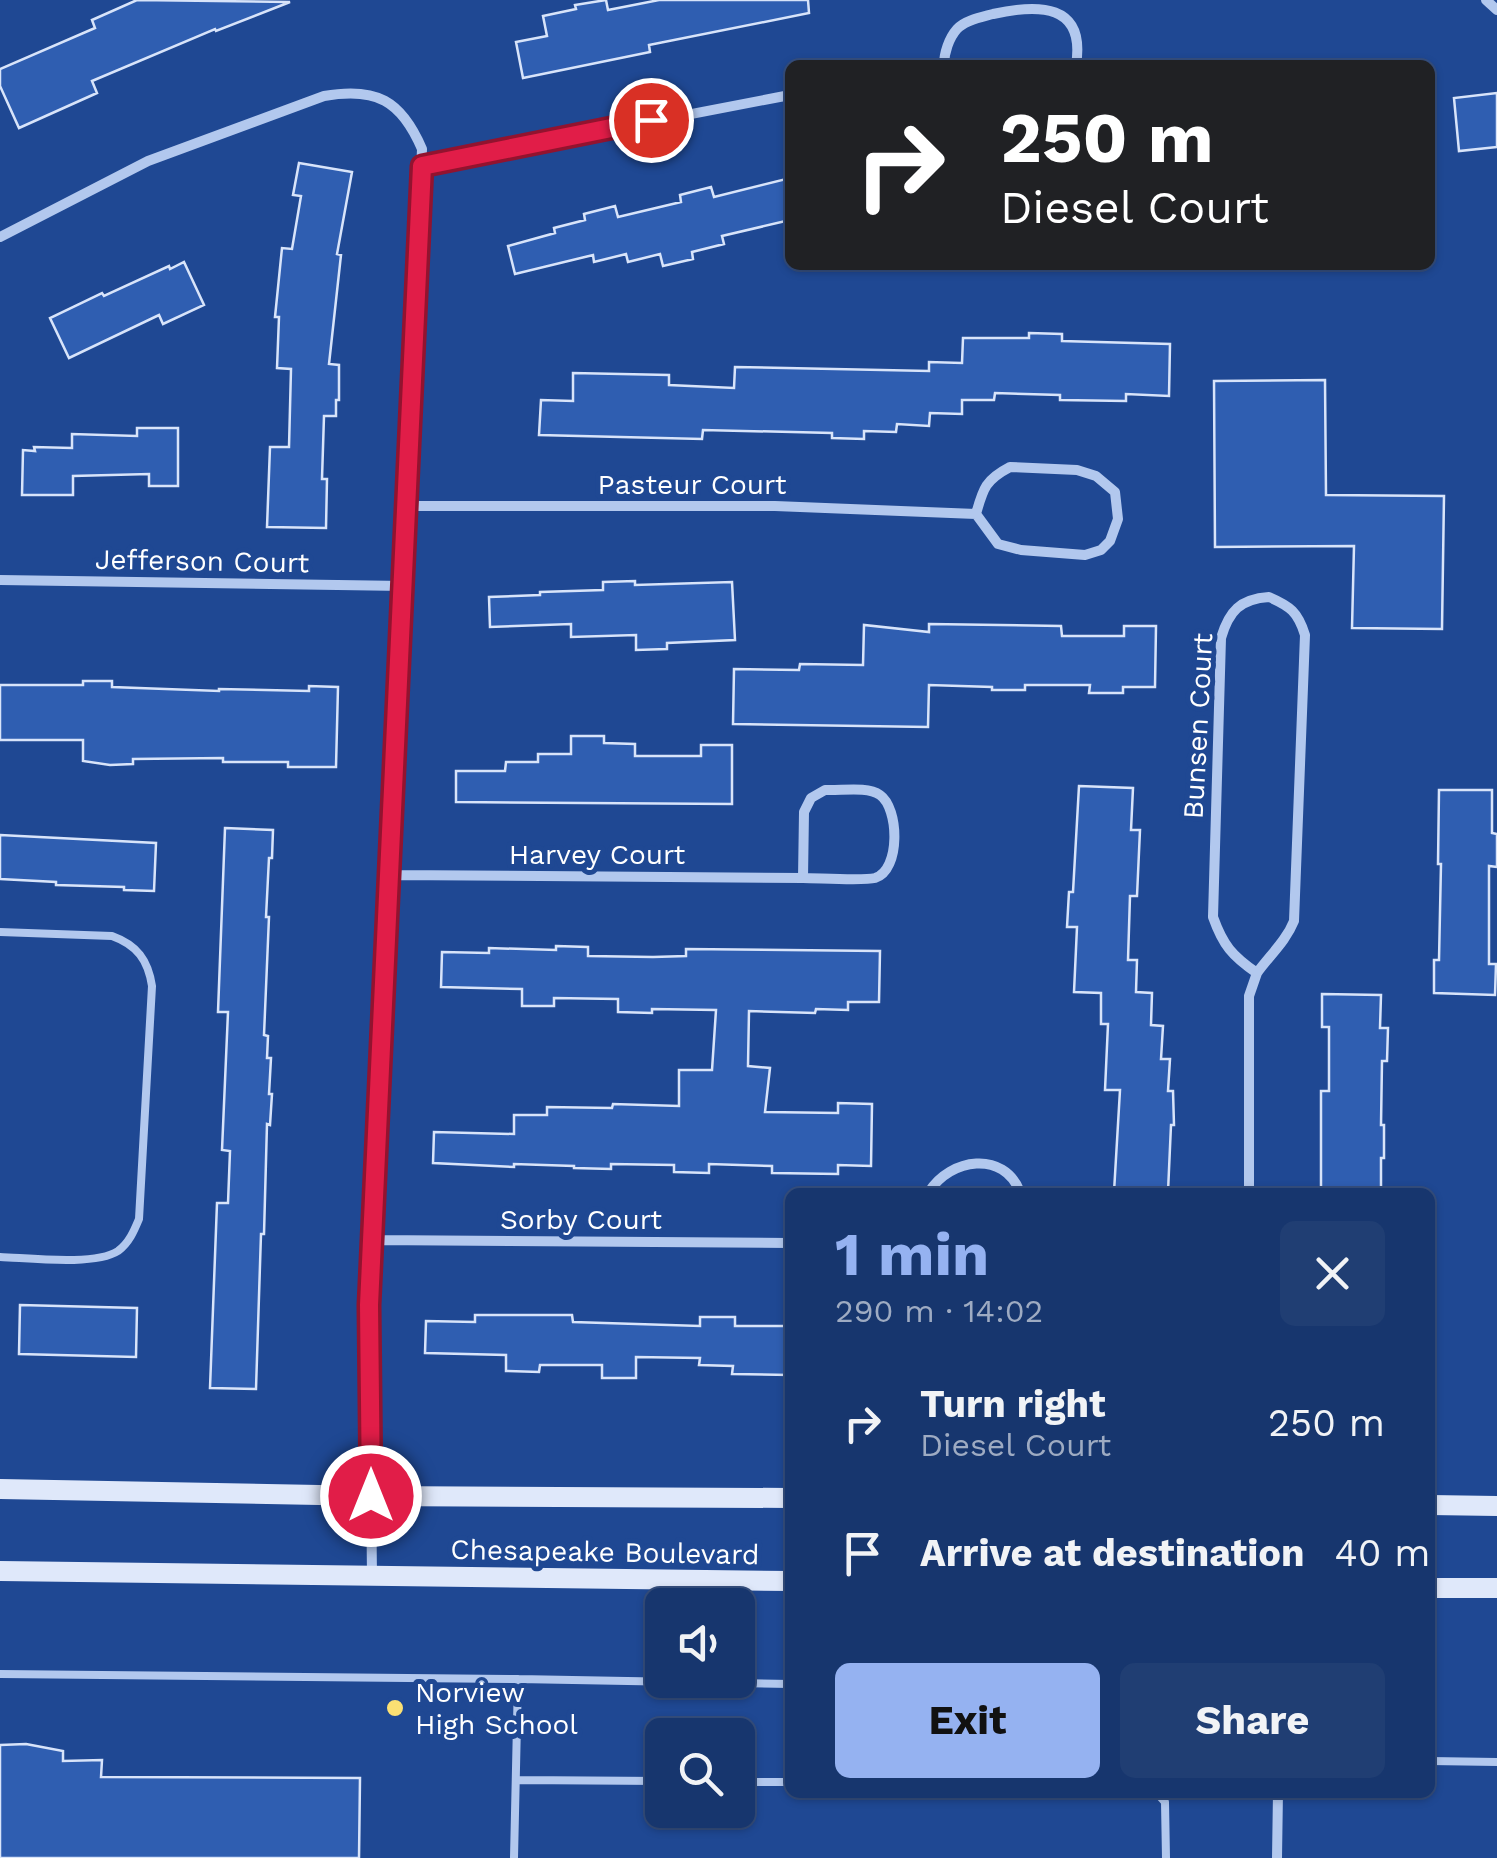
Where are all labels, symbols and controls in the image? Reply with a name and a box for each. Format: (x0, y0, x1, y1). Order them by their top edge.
pin (609, 78, 694, 163)
icon: arrive (624, 93, 679, 148)
text: 250 m (1000, 97, 1214, 179)
icon: right (835, 100, 965, 230)
text: Diesel Court (1000, 181, 1269, 234)
street label: Pasteur Court (598, 468, 787, 501)
street label: Jefferson Court (95, 543, 310, 579)
street label: Bunsen Court (1177, 632, 1219, 820)
street label: Harvey Court (509, 838, 686, 871)
street label: Sorby Court (500, 1203, 662, 1236)
text: 1 min (835, 1219, 989, 1290)
button: close (1280, 1221, 1385, 1326)
text: 290 m · 14:02 (835, 1292, 1043, 1330)
text: Turn right (920, 1382, 1106, 1426)
icon: right (835, 1396, 890, 1451)
text: 250 m (1268, 1401, 1385, 1445)
text: Diesel Court (920, 1426, 1111, 1464)
position arrow (319, 1444, 423, 1548)
icon: arrive (835, 1526, 890, 1581)
text: Arrive at destination (920, 1531, 1305, 1575)
text: 40 m (1335, 1531, 1431, 1575)
street label: Chesapeake Boulevard (450, 1533, 760, 1571)
map controls (645, 1588, 755, 1828)
button: sound (645, 1588, 755, 1698)
button: Exit (835, 1663, 1100, 1778)
button: Share (1120, 1663, 1385, 1778)
place label: Norview High School (415, 1676, 578, 1741)
marker: Norview High School (384, 1697, 406, 1719)
button: search (645, 1718, 755, 1828)

